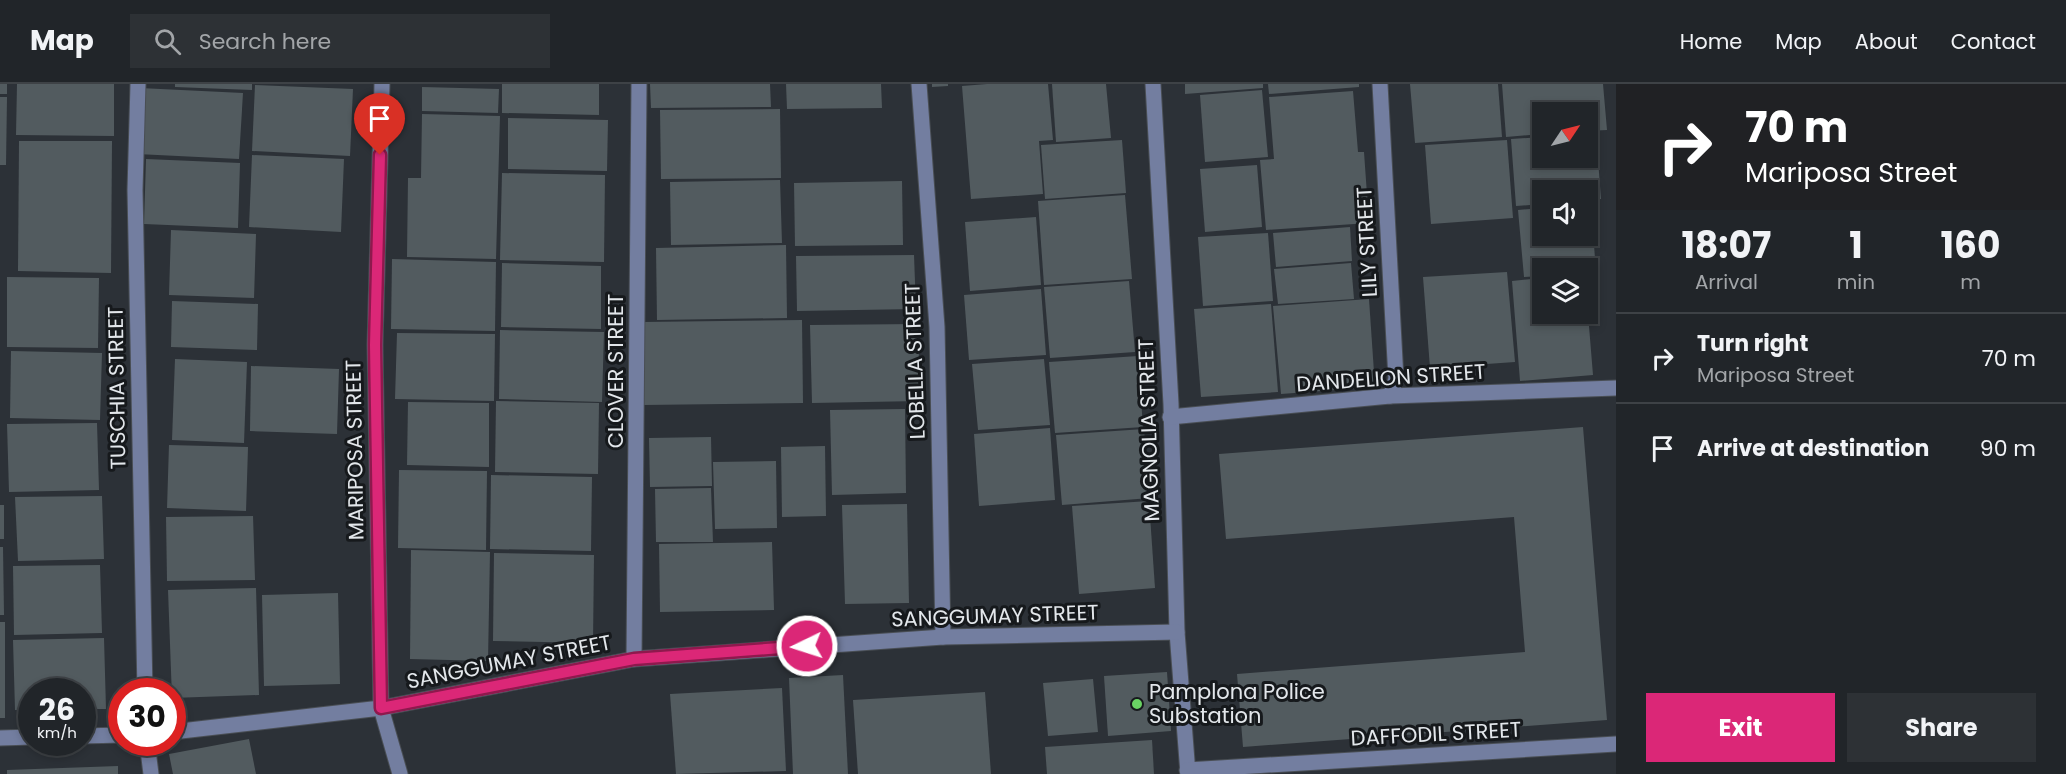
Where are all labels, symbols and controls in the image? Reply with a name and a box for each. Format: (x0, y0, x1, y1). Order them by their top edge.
search box (130, 14, 550, 68)
text: Map (30, 21, 94, 60)
icon: search (151, 25, 184, 58)
text: Search here (199, 26, 331, 57)
text: Home (1680, 27, 1742, 56)
text: Map (1775, 27, 1822, 56)
text: About (1855, 27, 1918, 56)
text: Contact (1951, 27, 2036, 56)
pin (354, 93, 405, 155)
text: 70 m (1745, 98, 1848, 157)
icon: arrive (363, 102, 396, 135)
north arrow (1532, 102, 1598, 168)
map controls (1532, 102, 1598, 324)
icon: right (1646, 108, 1724, 186)
text: Mariposa Street (1745, 154, 1957, 191)
button: sound (1532, 180, 1598, 246)
street label: LILY STREET (1349, 186, 1384, 298)
text: 18:07 (1681, 220, 1771, 271)
text: 1 (1849, 220, 1863, 271)
text: 160 (1941, 220, 2001, 271)
button: layers (1532, 258, 1598, 324)
text: Arrival (1695, 268, 1758, 296)
text: min (1837, 268, 1875, 296)
text: m (1960, 268, 1981, 296)
street label: LOBELLA STREET (897, 282, 932, 440)
street label: CLOVER STREET (601, 294, 630, 448)
street label: TUSCHIA STREET (101, 306, 132, 470)
text: Turn right (1697, 328, 1808, 359)
street label: MAGNOLIA STREET (1131, 338, 1166, 522)
icon: right (1646, 342, 1679, 375)
text: 70 m (1982, 343, 2036, 374)
street label: DANDELION STREET (1295, 356, 1487, 399)
street label: MARIPOSA STREET (338, 360, 371, 540)
text: Mariposa Street (1697, 361, 1854, 389)
icon: arrive (1646, 432, 1679, 465)
text: Arrive at destination (1697, 433, 1929, 464)
text: 90 m (1980, 433, 2036, 464)
street label: SANGGUMAY STREET (891, 597, 1099, 634)
position arrow (775, 614, 839, 678)
street label: SANGGUMAY STREET (404, 627, 614, 696)
place label: Pamplona Police Substation (1149, 677, 1325, 730)
speed limit sign: 30 (108, 678, 186, 756)
text: 26 (39, 688, 75, 731)
button: Exit (1646, 693, 1835, 762)
button: Share (1847, 693, 2036, 762)
marker: Pamplona Police Substation (1130, 697, 1144, 711)
street label: DAFFODIL STREET (1350, 715, 1522, 752)
text: km/h (37, 722, 77, 743)

